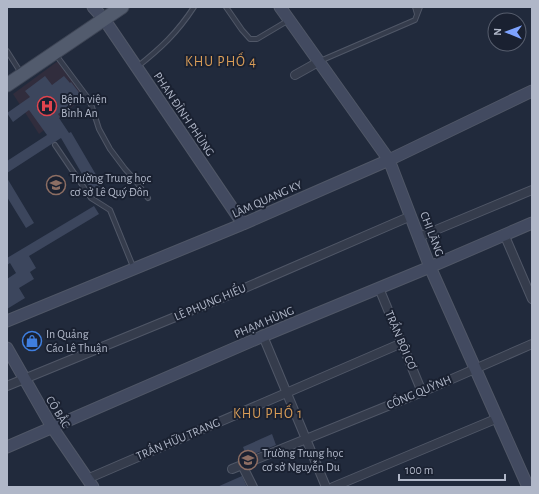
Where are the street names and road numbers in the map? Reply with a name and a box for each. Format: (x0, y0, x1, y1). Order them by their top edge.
street label: PHAN ĐÌNH PHÙNG (152, 69, 217, 158)
street label: LÂM QUANG KY (230, 177, 305, 221)
street label: CHI LĂNG (418, 210, 447, 258)
street label: LÊ PHỤNG HIỂU (171, 279, 248, 322)
street label: PHẠM HÙNG (232, 303, 296, 340)
street label: TRẦN BỘI CƠ (383, 307, 422, 371)
street label: CỐNG QUỲNH (384, 370, 453, 412)
street label: CÔ BẮC (44, 392, 75, 430)
street label: TRẦN HỮU TRANG (133, 413, 222, 462)

